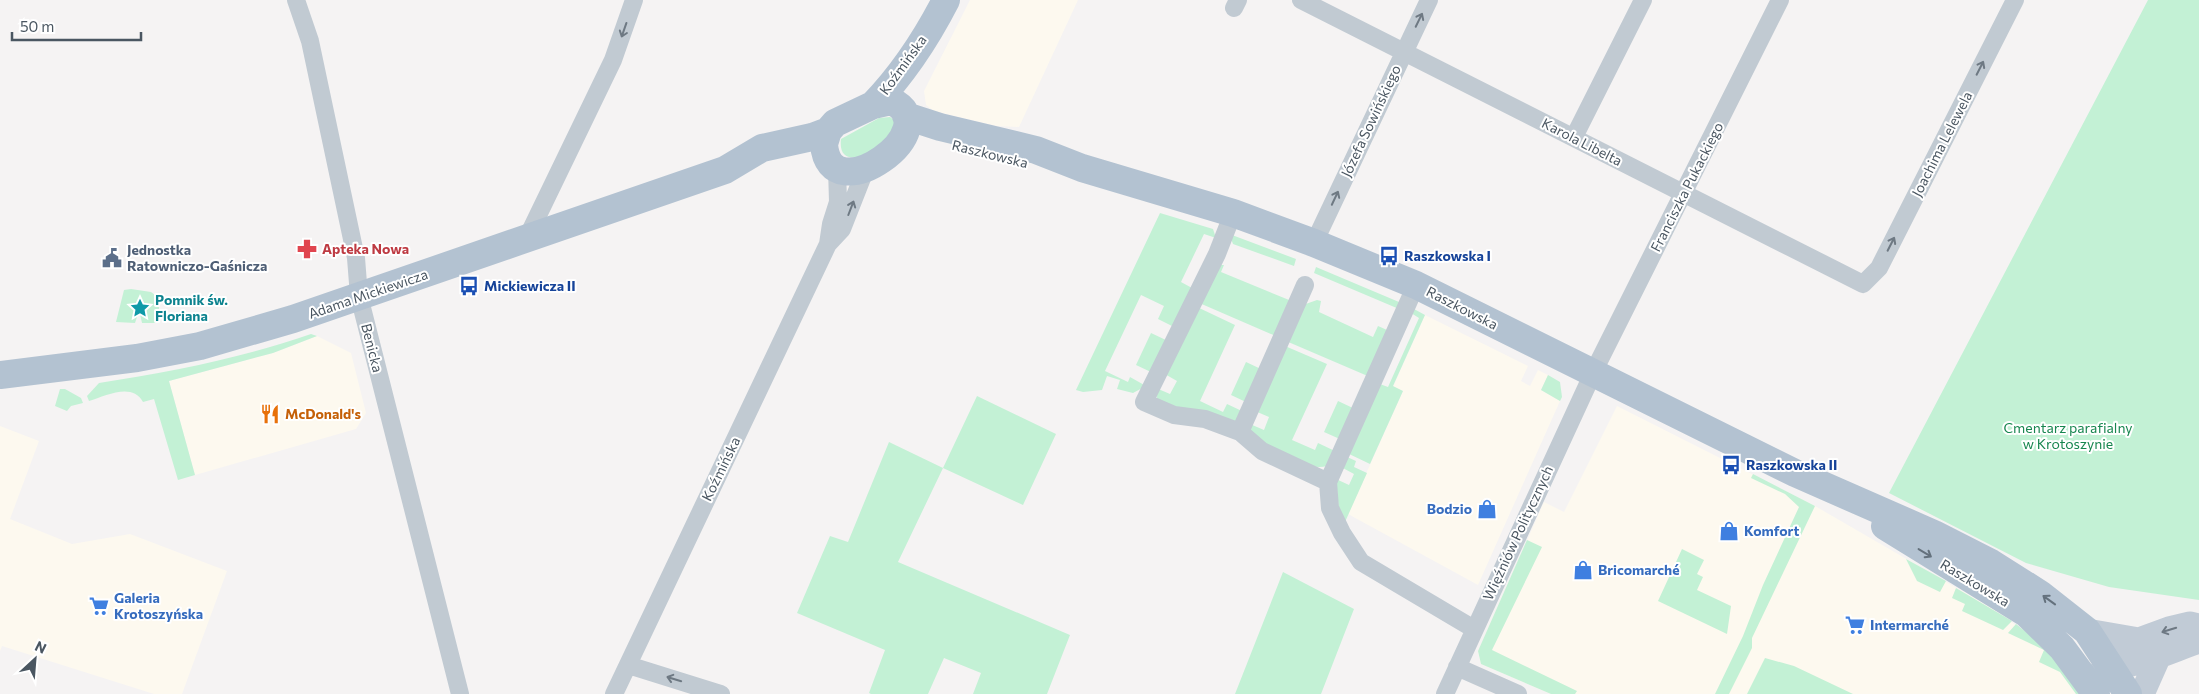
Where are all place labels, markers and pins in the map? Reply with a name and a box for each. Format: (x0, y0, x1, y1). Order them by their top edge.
pharmacy icon: Apteka Nowa (296, 238, 318, 260)
place label: Apteka Nowa (322, 240, 409, 257)
place label: Jednostka Ratowniczo-Gaśnicza (127, 241, 267, 274)
bus stop icon: Raszkowska I (1378, 245, 1400, 267)
public building icon: Jednostka Ratowniczo-Gaśnicza (101, 247, 123, 269)
place label: Raszkowska I (1404, 247, 1491, 264)
bus stop icon: Mickiewicza II (458, 275, 480, 297)
place label: Mickiewicza II (484, 277, 576, 294)
place label: Pomnik św. Floriana (155, 291, 228, 324)
place icon: Pomnik św. Floriana (129, 297, 151, 319)
restaurant icon: McDonald's (259, 403, 281, 425)
place label: McDonald's (285, 405, 361, 422)
bus stop icon: Raszkowska II (1720, 454, 1742, 476)
place label: Raszkowska II (1746, 456, 1837, 473)
shop icon: Bodzio (1476, 498, 1498, 520)
place label: Bodzio (1427, 500, 1472, 517)
shop icon: Komfort (1718, 520, 1740, 542)
place label: Komfort (1744, 522, 1799, 539)
shop icon: Bricomarché (1572, 559, 1594, 581)
place label: Bricomarché (1598, 561, 1680, 578)
place label: Galeria Krotoszyńska (114, 589, 203, 622)
supermarket icon: Galeria Krotoszyńska (88, 595, 110, 617)
supermarket icon: Intermarché (1844, 614, 1866, 636)
place label: Intermarché (1870, 616, 1949, 633)

